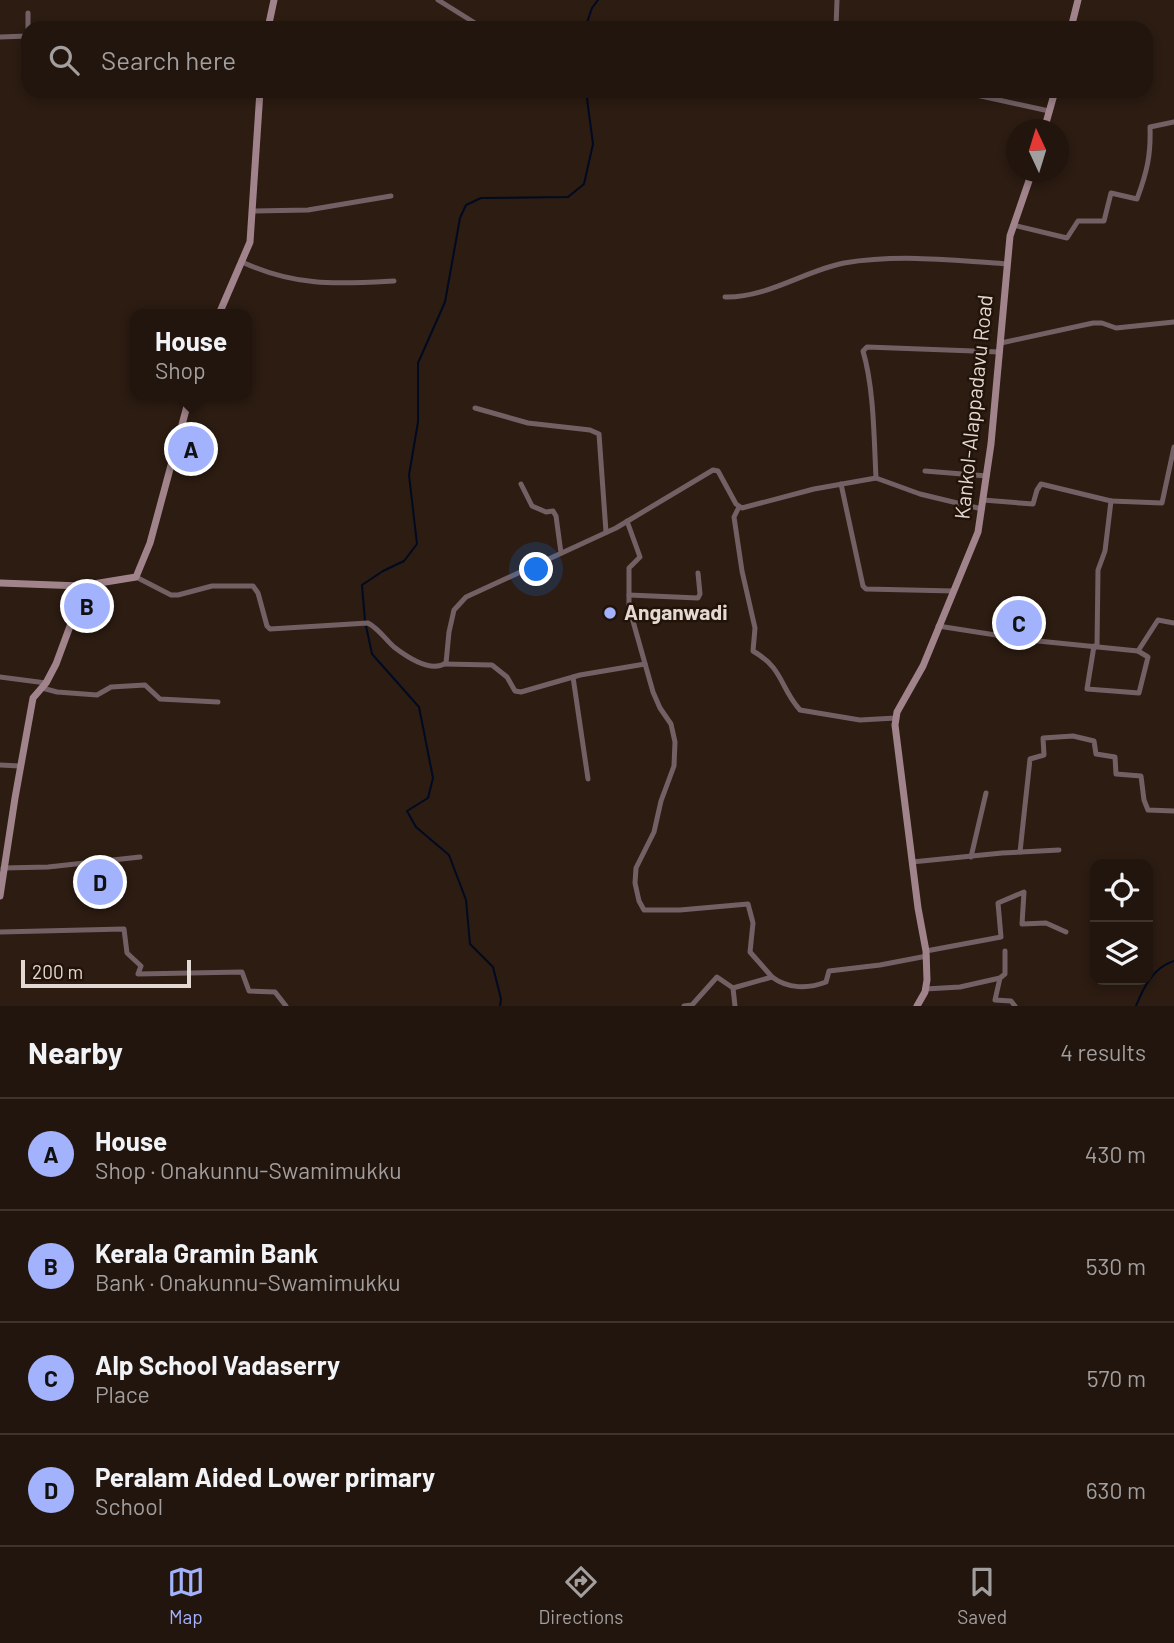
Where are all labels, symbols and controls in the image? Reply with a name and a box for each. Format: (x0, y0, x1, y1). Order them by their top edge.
search box (21, 21, 1153, 98)
icon: search (45, 41, 83, 79)
text: Search here (101, 44, 236, 75)
north arrow (1006, 119, 1069, 182)
street label: Kankol-Alappadavu Road (948, 293, 997, 520)
popup (130, 309, 252, 400)
text: House (155, 325, 227, 356)
text: Shop (155, 356, 206, 384)
pin: A (168, 423, 214, 475)
your location (519, 552, 553, 586)
pin: B (64, 580, 110, 632)
pin: C (996, 597, 1042, 649)
place label: Anganwadi (624, 599, 728, 624)
marker: Anganwadi (602, 605, 618, 621)
pin: D (77, 856, 123, 908)
map controls (1090, 859, 1153, 985)
button: locate (1090, 859, 1153, 922)
button: layers (1090, 922, 1153, 985)
scale bar (21, 957, 191, 989)
text: 200 m (32, 960, 83, 983)
text: Nearby (28, 1034, 123, 1070)
text: 4 results (1060, 1038, 1146, 1066)
text: House (95, 1125, 167, 1156)
text: A (43, 1140, 59, 1168)
text: 430 m (1085, 1140, 1146, 1168)
text: Shop · Onakunnu-Swamimukku (95, 1156, 402, 1184)
text: Kerala Gramin Bank (95, 1237, 318, 1268)
text: B (44, 1252, 58, 1280)
text: 530 m (1086, 1252, 1146, 1280)
text: Bank · Onakunnu-Swamimukku (95, 1268, 401, 1296)
text: Alp School Vadaserry (95, 1349, 340, 1380)
text: C (44, 1364, 58, 1392)
text: 570 m (1087, 1364, 1146, 1392)
text: Place (95, 1380, 150, 1408)
text: Peralam Aided Lower primary (95, 1461, 435, 1492)
text: D (44, 1476, 58, 1504)
text: 630 m (1086, 1476, 1146, 1504)
text: School (95, 1492, 163, 1520)
tab: Map (167, 1563, 205, 1628)
tab: Directions (539, 1563, 624, 1628)
tab: Saved (957, 1563, 1007, 1628)

